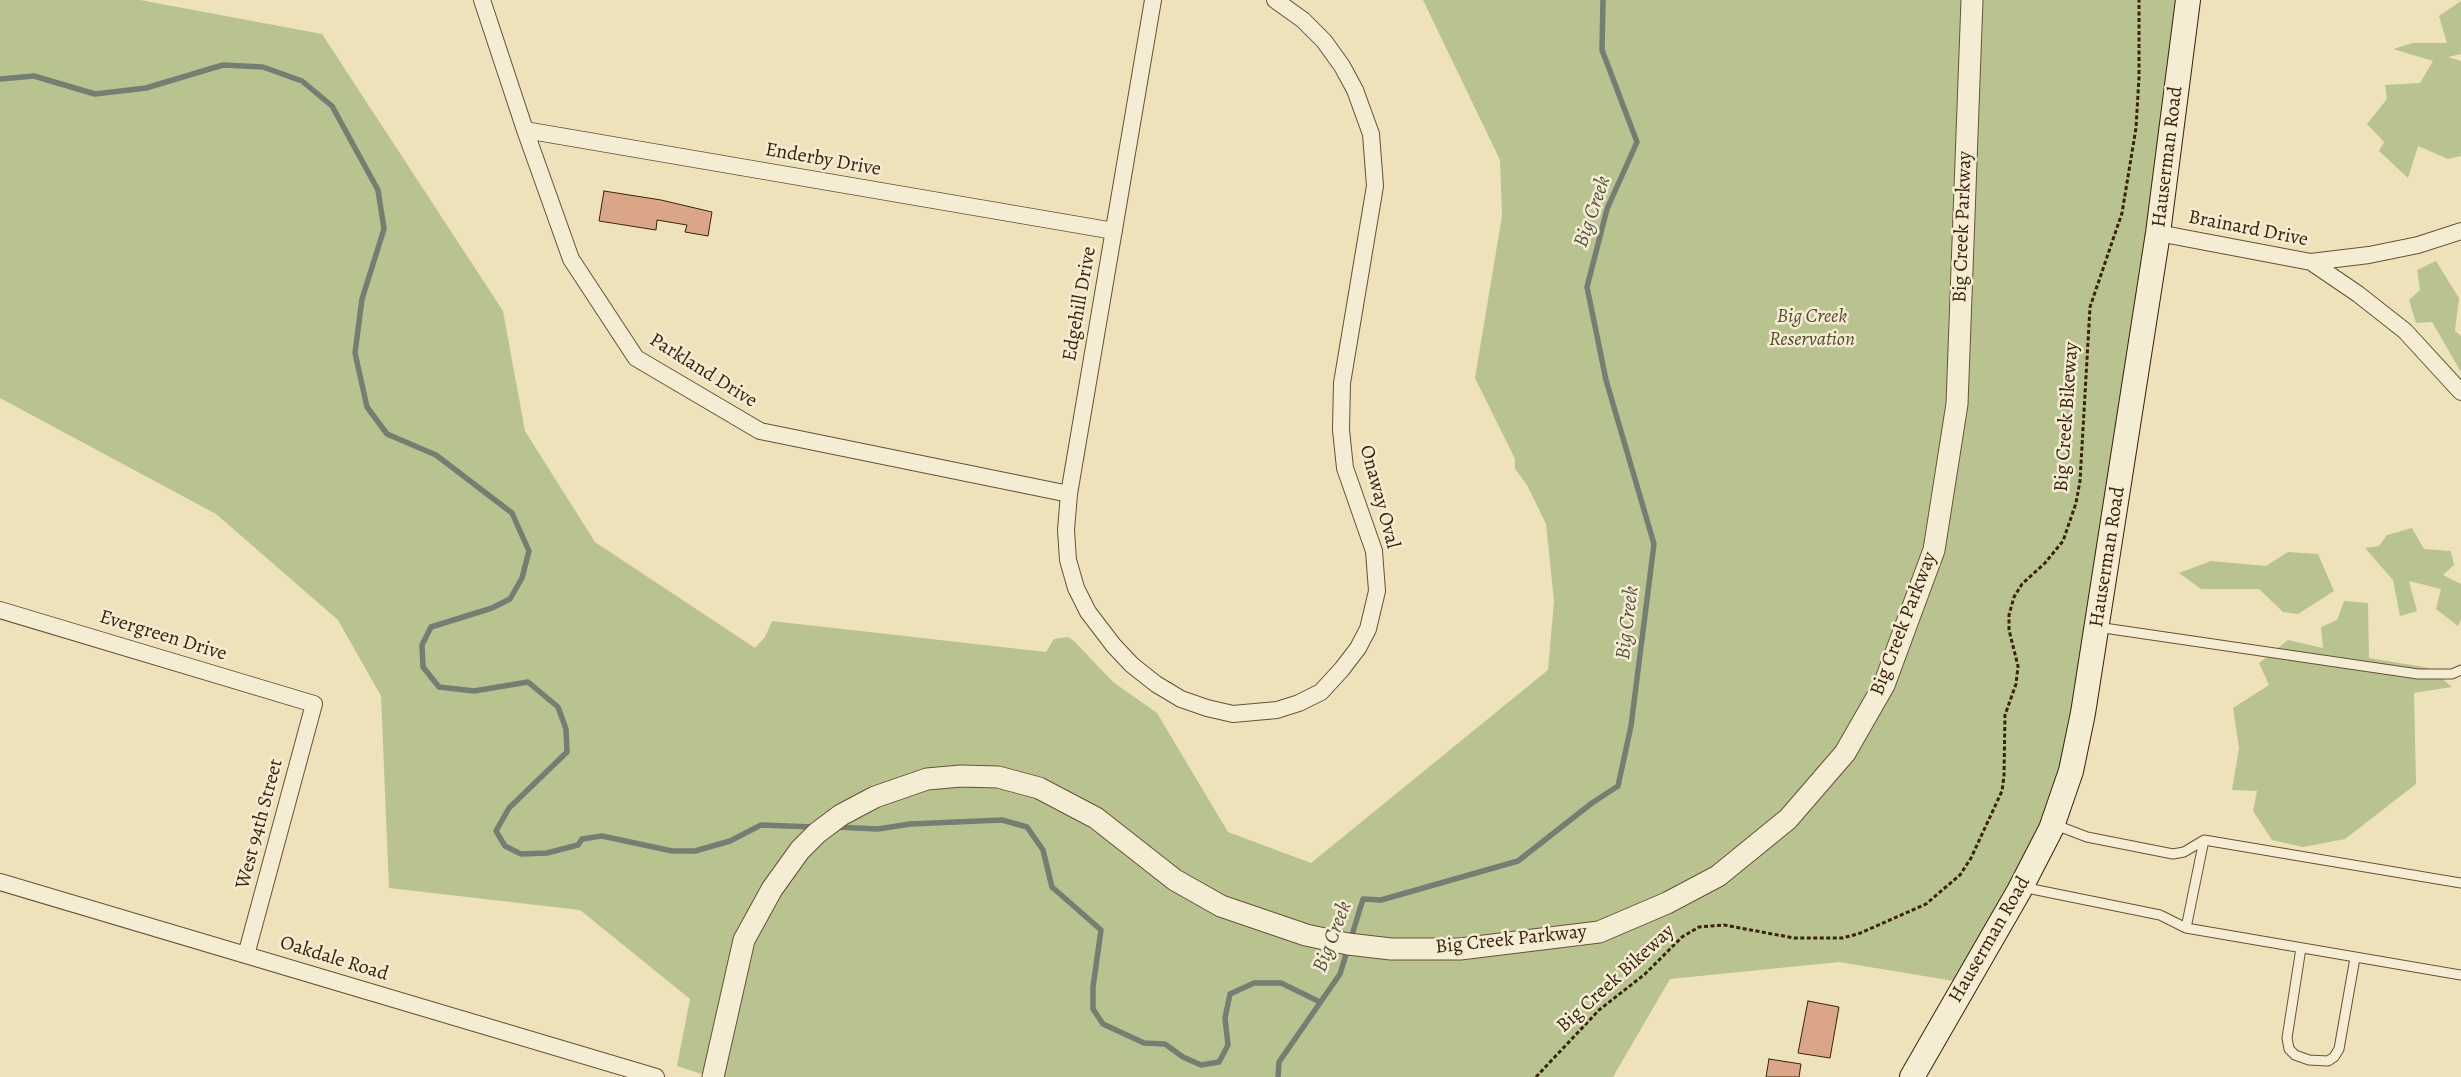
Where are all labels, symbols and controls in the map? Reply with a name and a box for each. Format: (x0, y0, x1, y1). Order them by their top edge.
street label: Hauserman Road (2147, 85, 2189, 229)
street label: Enderby Drive (763, 138, 883, 182)
street label: Big Creek Parkway (1948, 151, 1978, 303)
water label: Big Creek (1569, 173, 1617, 251)
street label: Brainard Drive (2186, 206, 2310, 252)
street label: Edgehill Drive (1058, 245, 1102, 363)
park label: Big Creek Reservation (1769, 305, 1855, 352)
street label: Parkland Drive (645, 328, 761, 414)
street label: Big Creek Bikeway (2050, 341, 2084, 493)
street label: Onaway Oval (1354, 443, 1404, 551)
street label: Hauserman Road (2085, 485, 2131, 629)
street label: Big Creek Parkway (1866, 549, 1942, 699)
water label: Big Creek (1611, 585, 1645, 661)
street label: Evergreen Drive (97, 605, 229, 667)
street label: West 94th Street (231, 757, 289, 891)
street label: Hauserman Road (1944, 873, 2036, 1007)
water label: Big Creek (1308, 898, 1358, 976)
street label: Big Creek Parkway (1434, 920, 1588, 960)
street label: Big Creek Bikeway (1552, 920, 1680, 1038)
street label: Oakdale Road (277, 931, 391, 987)

